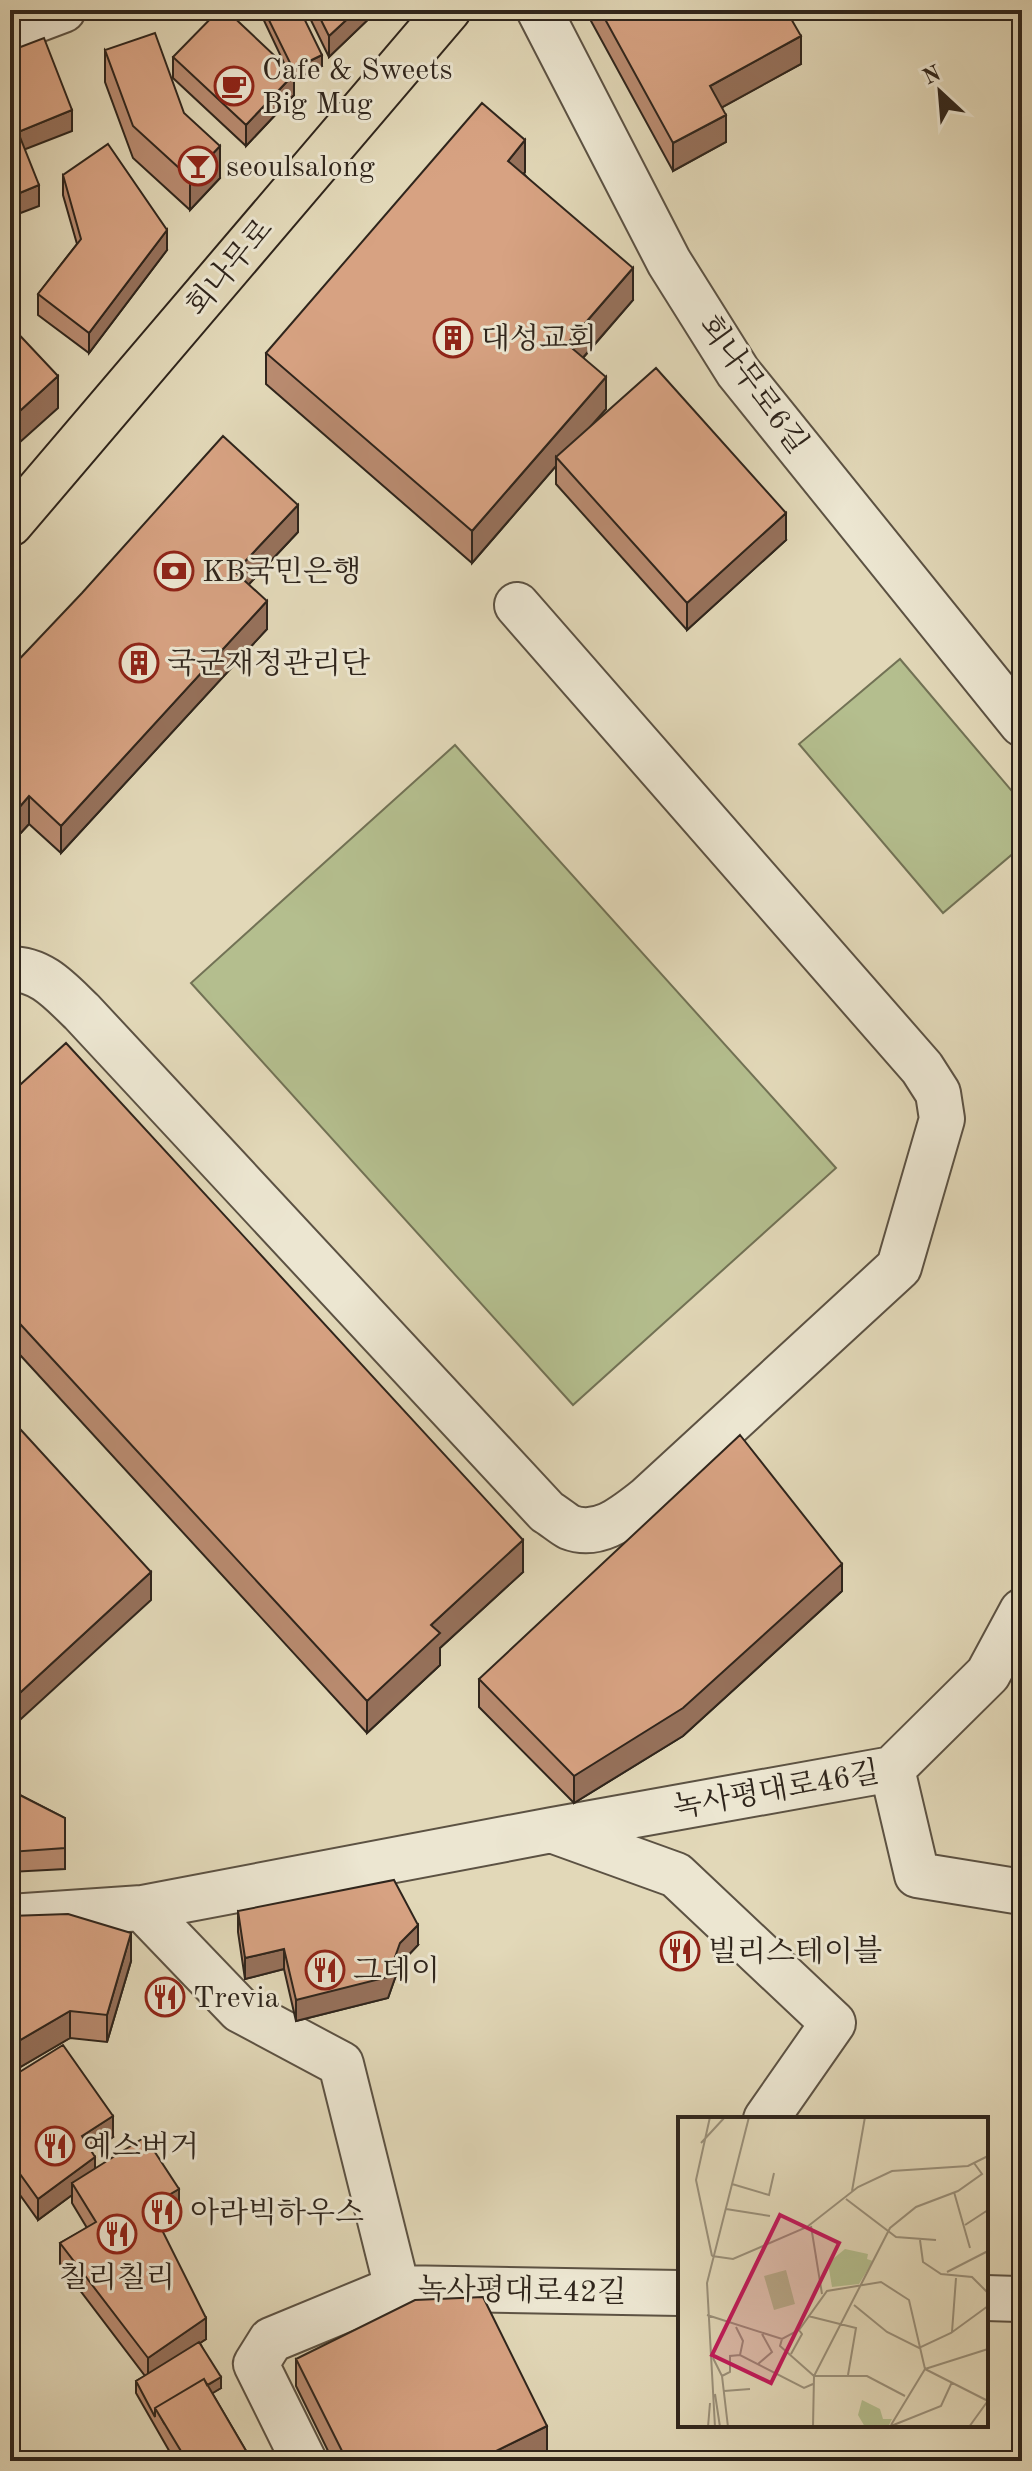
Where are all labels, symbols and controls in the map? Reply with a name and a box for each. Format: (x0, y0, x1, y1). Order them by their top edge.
north arrow (900, 52, 980, 132)
place label: Cafe & Sweets Big Mug (262, 56, 453, 120)
text: N (920, 62, 945, 89)
cafe icon: Cafe & Sweets Big Mug (213, 65, 255, 107)
bar icon: seoulsalong (177, 145, 219, 187)
place label: seoulsalong (226, 153, 375, 183)
street label: 회나무로 (180, 213, 279, 322)
street label: 회나무로6길 (693, 310, 814, 460)
building icon: 대성교회 (432, 317, 474, 359)
place label: 대성교회 (481, 323, 597, 355)
bank icon: KB국민은행 (153, 550, 195, 592)
place label: KB국민은행 (202, 556, 361, 588)
building icon: 국군재정관리단 (118, 642, 160, 684)
place label: 국군재정관리단 (167, 648, 370, 680)
street label: 녹사평대로46길 (671, 1756, 882, 1824)
restaurant icon: 빌리스테이블 (659, 1930, 701, 1972)
place label: 빌리스테이블 (708, 1934, 882, 1968)
restaurant icon: 그데이 (304, 1949, 346, 1991)
place label: 그데이 (353, 1955, 440, 1987)
restaurant icon: Trevia (144, 1976, 186, 2018)
place label: Trevia (193, 1984, 280, 2014)
inset map (678, 2117, 988, 2427)
restaurant icon: 예스버거 (34, 2125, 76, 2167)
place label: 예스버거 (83, 2131, 199, 2163)
restaurant icon: 아라빅하우스 (141, 2191, 183, 2233)
place label: 아라빅하우스 (190, 2197, 364, 2229)
restaurant icon: 칠리칠리 (96, 2213, 138, 2255)
place label: 칠리칠리 (59, 2262, 175, 2294)
street label: 녹사평대로42길 (417, 2273, 627, 2309)

